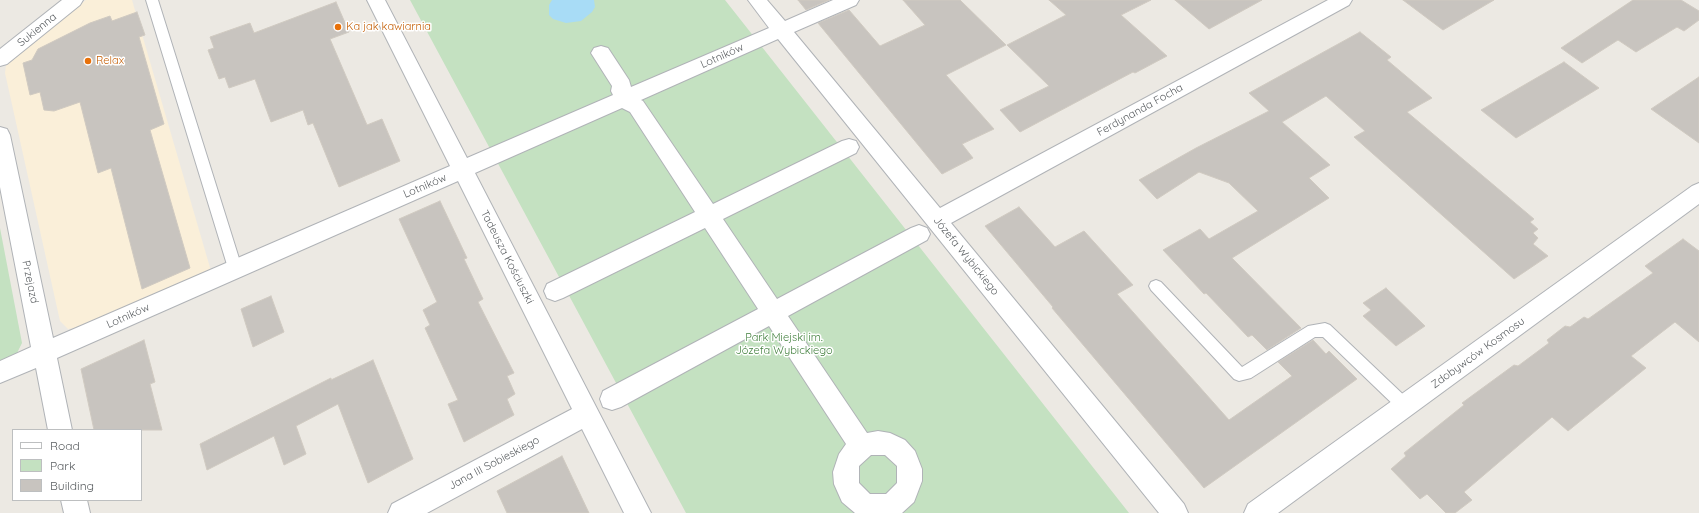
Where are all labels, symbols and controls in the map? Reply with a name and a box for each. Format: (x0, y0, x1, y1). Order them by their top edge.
street label: Sukienna (15, 10, 59, 50)
place label: Ka jak kawiarnia (346, 20, 431, 34)
marker: Ka jak kawiarnia (333, 22, 343, 32)
street label: Lotników (698, 41, 746, 71)
place label: Relax (96, 54, 124, 68)
marker: Relax (83, 56, 93, 66)
street label: Ferdynanda Focha (1095, 81, 1185, 139)
street label: Lotników (401, 171, 449, 201)
street label: Tadeusza Kościuszki (478, 208, 536, 306)
street label: Józefa Wybickiego (930, 214, 1002, 298)
street label: Przejazd (19, 259, 41, 305)
street label: Lotników (104, 301, 152, 331)
street label: Zdobywców Kosmosu (1429, 315, 1527, 391)
park label: Park Miejski im. Józefa Wybickiego (735, 331, 833, 357)
legend (12, 429, 142, 501)
street label: Jana III Sobieskiego (446, 433, 542, 493)
text: Road (50, 438, 80, 453)
text: Park (50, 458, 75, 473)
text: Building (50, 478, 94, 493)

